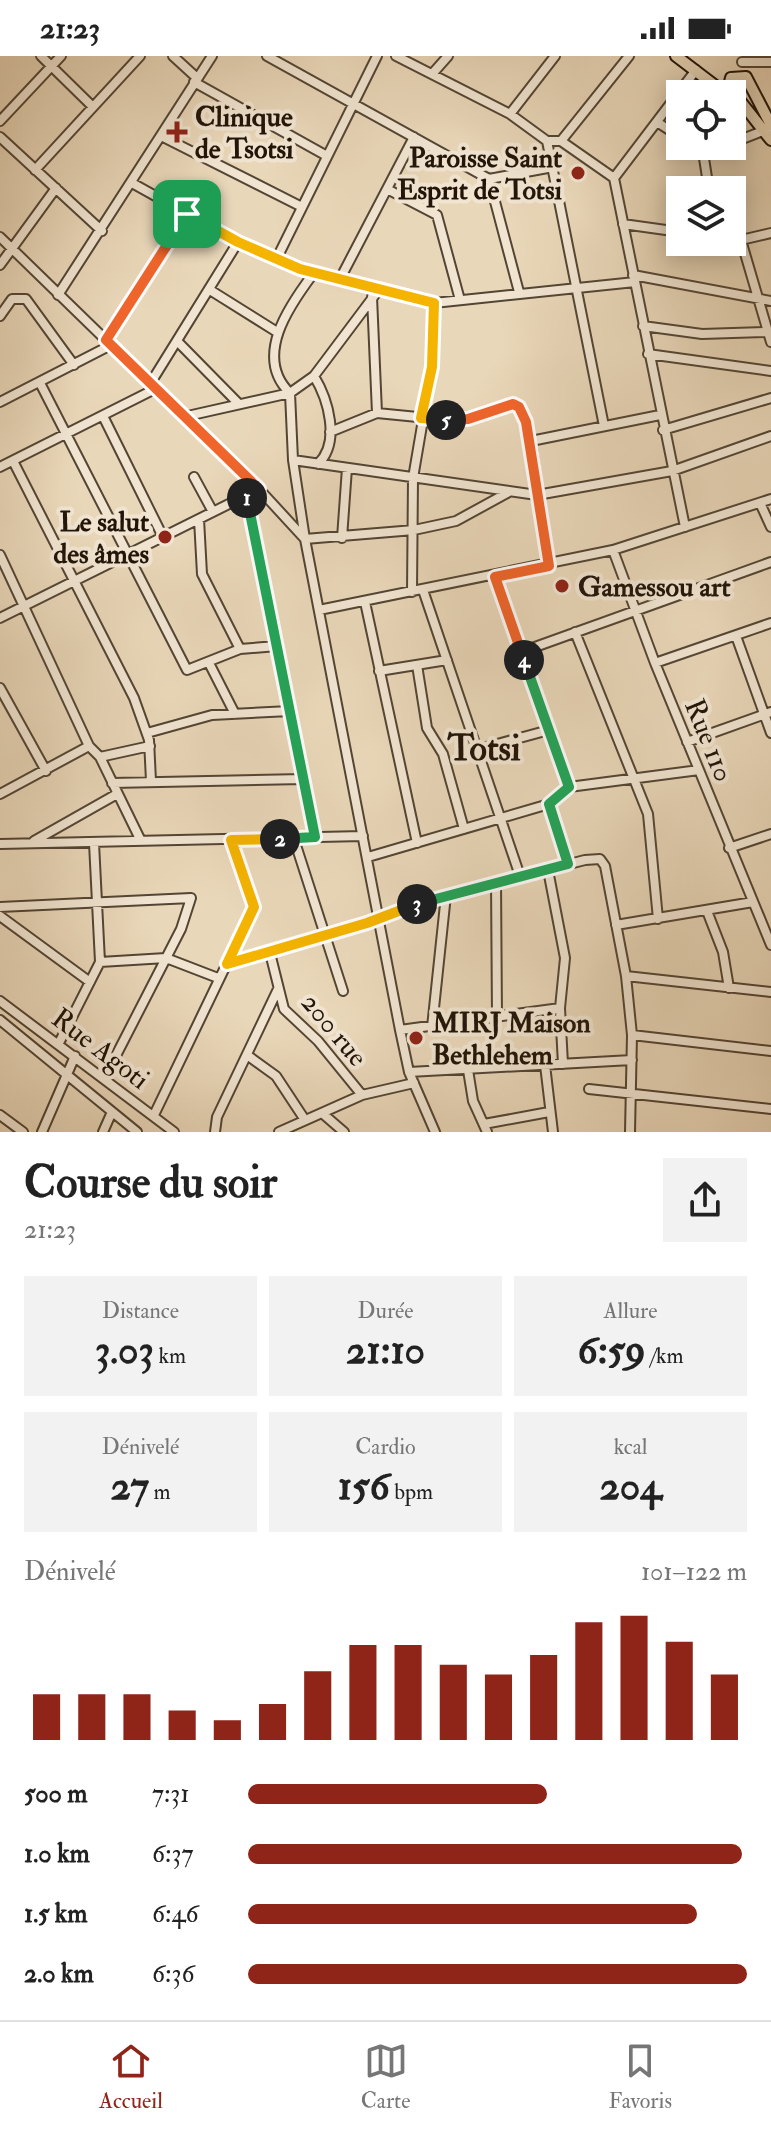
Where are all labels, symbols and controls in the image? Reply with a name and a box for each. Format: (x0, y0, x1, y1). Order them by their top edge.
text: 21:23 (40, 10, 100, 47)
map controls (666, 80, 746, 256)
button: locate (666, 80, 746, 160)
place label: Clinique de Tsotsi (195, 100, 294, 167)
marker: Clinique de Tsotsi (166, 121, 188, 143)
place label: Paroisse Saint Esprit de Totsi (397, 141, 563, 208)
marker: Paroisse Saint Esprit de Totsi (569, 164, 587, 182)
button: layers (666, 176, 746, 256)
pin (153, 180, 221, 248)
icon: arrive (165, 192, 209, 236)
pin: 5 (426, 400, 466, 440)
text: 5 (441, 406, 451, 434)
pin: 1 (227, 478, 267, 518)
text: 1 (243, 484, 251, 512)
place label: Le salut des âmes (54, 505, 149, 572)
marker: Le salut des âmes (156, 528, 174, 546)
place label: Gamessou art (578, 570, 730, 605)
marker: Gamessou art (553, 577, 571, 595)
pin: 4 (504, 640, 544, 680)
text: 4 (518, 646, 530, 674)
street label: Rue 110 (676, 694, 741, 787)
district label: Totsi (446, 726, 521, 771)
pin: 2 (260, 819, 300, 859)
text: 2 (274, 825, 286, 853)
pin: 3 (397, 884, 437, 924)
text: 3 (413, 890, 421, 918)
street label: 200 rue (293, 986, 375, 1074)
street label: Rue Agoti (44, 1001, 156, 1097)
place label: MIRJ Maison Bethlehem (431, 1006, 591, 1073)
marker: MIRJ Maison Bethlehem (407, 1029, 425, 1047)
text: Course du soir (24, 1156, 277, 1211)
button: share (663, 1158, 747, 1242)
text: 21:23 (24, 1214, 76, 1246)
text: Distance (102, 1297, 179, 1325)
text: Durée (358, 1297, 413, 1325)
text: Allure (604, 1297, 657, 1325)
text: 3.03 (95, 1325, 154, 1376)
text: 21:10 (346, 1325, 425, 1376)
text: 6:59 (577, 1325, 646, 1376)
text: km (154, 1342, 186, 1370)
text: /km (646, 1342, 684, 1370)
text: Dénivelé (102, 1433, 179, 1461)
text: Cardio (355, 1433, 416, 1461)
text: kcal (614, 1433, 647, 1461)
text: 27 (110, 1461, 149, 1512)
text: 156 (338, 1461, 390, 1512)
text: 204 (599, 1461, 662, 1512)
text: m (149, 1478, 171, 1506)
text: bpm (390, 1478, 433, 1506)
text: Dénivelé (24, 1556, 116, 1588)
text: 101–122 m (641, 1556, 747, 1588)
text: 500 m (24, 1778, 88, 1810)
text: 7:31 (152, 1778, 190, 1810)
text: 1.0 km (24, 1838, 90, 1870)
text: 6:37 (152, 1838, 193, 1870)
text: 1.5 km (24, 1898, 87, 1930)
text: 6:46 (152, 1898, 199, 1930)
text: 2.0 km (24, 1958, 94, 1990)
text: 6:36 (152, 1958, 195, 1990)
tab: Accueil (99, 2039, 163, 2115)
tab: Carte (361, 2039, 410, 2115)
tab: Favoris (609, 2039, 672, 2115)

